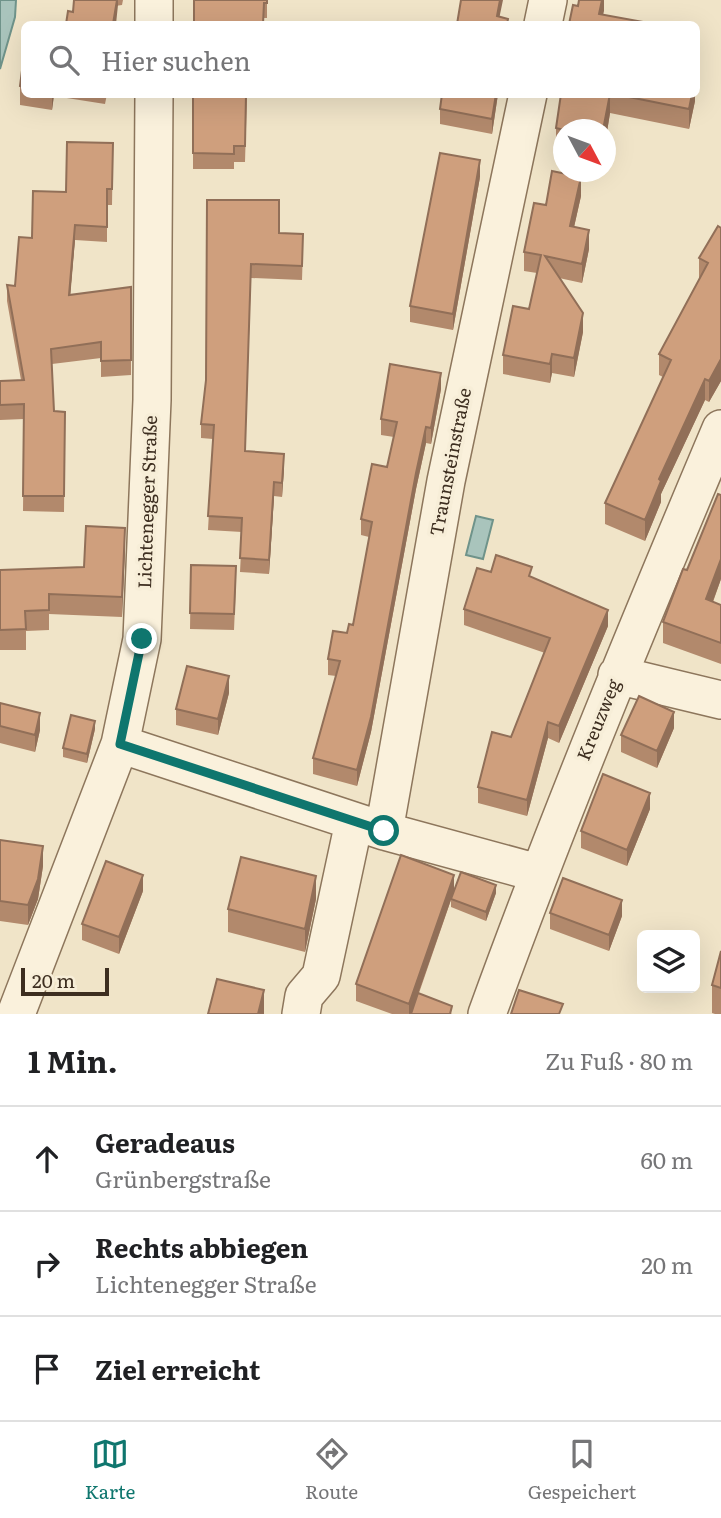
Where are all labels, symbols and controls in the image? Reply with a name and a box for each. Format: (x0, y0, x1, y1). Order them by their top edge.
search box (21, 21, 700, 98)
text: Hier suchen (101, 40, 251, 79)
icon: search (45, 41, 83, 79)
north arrow (553, 119, 616, 182)
street label: Traunsteinstraße (422, 385, 477, 538)
street label: Lichtenegger Straße (130, 415, 163, 589)
route end (126, 623, 157, 654)
street label: Kreuzweg (569, 674, 627, 764)
route start (368, 815, 399, 846)
map controls (637, 930, 700, 993)
button: layers (637, 930, 700, 993)
scale bar (21, 965, 108, 997)
text: 20 m (32, 966, 75, 994)
text: 1 Min. (28, 1038, 118, 1082)
text: Zu Fuß · 80 m (545, 1043, 693, 1077)
text: Geradeaus (95, 1122, 235, 1161)
icon: ahead (28, 1140, 66, 1178)
text: 60 m (640, 1142, 693, 1176)
text: Grünbergstraße (95, 1161, 271, 1195)
text: Rechts abbiegen (95, 1227, 308, 1266)
icon: right (28, 1245, 66, 1283)
text: 20 m (641, 1247, 693, 1281)
text: Lichtenegger Straße (95, 1266, 317, 1300)
text: Ziel erreicht (95, 1349, 260, 1388)
icon: arrive (28, 1350, 66, 1388)
tab: Karte (85, 1435, 135, 1505)
tab: Route (305, 1435, 358, 1505)
tab: Gespeichert (528, 1435, 636, 1505)

